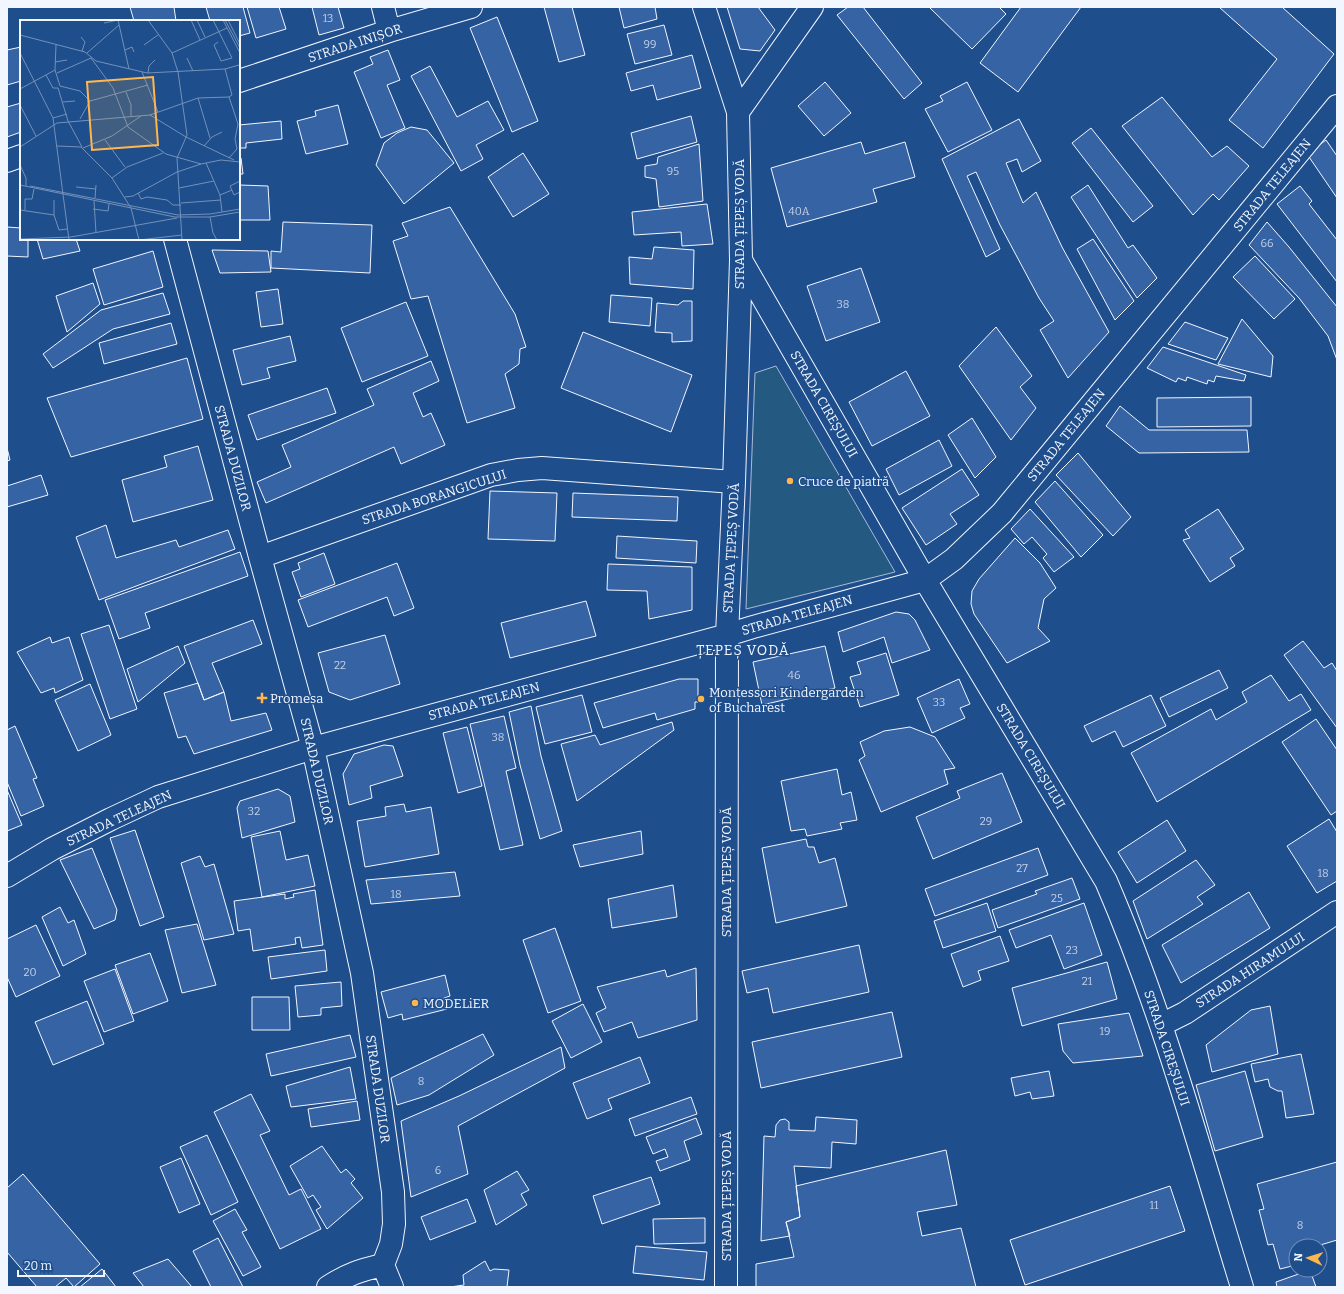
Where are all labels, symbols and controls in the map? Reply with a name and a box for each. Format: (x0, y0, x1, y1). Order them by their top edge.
house number: 13 (323, 12, 333, 25)
inset map (20, 20, 240, 240)
street label: STRADA INIȘOR (306, 21, 405, 66)
house number: 99 (644, 38, 656, 51)
street label: STRADA TELEAJEN (1230, 136, 1314, 234)
street label: STRADA ȚEPEȘ VODĂ (732, 158, 748, 289)
house number: 95 (667, 165, 679, 178)
house number: 40A (788, 205, 810, 218)
house number: 66 (1261, 237, 1273, 250)
house number: 38 (837, 298, 849, 311)
street label: STRADA CIREȘULUI (786, 348, 861, 460)
street label: STRADA TELEAJEN (1024, 386, 1108, 484)
street label: STRADA DUZILOR (212, 403, 254, 513)
street label: STRADA BORANGICULUI (360, 467, 508, 527)
place label: Cruce de piatră (798, 474, 889, 489)
marker: Cruce de piatră (785, 476, 795, 486)
street label: STRADA ȚEPEȘ VODĂ (720, 482, 743, 614)
street label: STRADA TELEAJEN (740, 592, 854, 638)
district label: ȚEPEȘ VODĂ (696, 641, 790, 660)
house number: 22 (334, 659, 346, 672)
house number: 46 (788, 669, 800, 682)
street label: STRADA TELEAJEN (427, 679, 541, 723)
place label: Montessori Kindergarden of Bucharest (709, 685, 865, 715)
place label: Promesa (270, 691, 323, 706)
marker: Promesa (257, 693, 267, 703)
marker: Montessori Kindergarden of Bucharest (696, 694, 706, 704)
house number: 33 (933, 696, 945, 709)
street label: STRADA CIREȘULUI (993, 700, 1068, 812)
street label: STRADA DUZILOR (297, 716, 337, 826)
house number: 38 (492, 731, 504, 744)
street label: STRADA TELEAJEN (64, 787, 174, 849)
house number: 32 (248, 805, 260, 818)
street label: STRADA ȚEPEȘ VODĂ (719, 806, 735, 937)
house number: 29 (980, 815, 992, 828)
house number: 27 (1016, 862, 1028, 875)
house number: 18 (1317, 867, 1329, 880)
house number: 18 (390, 888, 402, 901)
house number: 25 (1051, 892, 1063, 905)
street label: STRADA HIRAMULUI (1193, 929, 1307, 1011)
house number: 23 (1066, 944, 1078, 957)
house number: 20 (23, 966, 37, 979)
house number: 21 (1082, 975, 1093, 988)
street label: STRADA CIREȘULUI (1140, 988, 1193, 1108)
place label: MODELiER (423, 996, 490, 1011)
marker: MODELiER (410, 998, 420, 1008)
house number: 19 (1100, 1025, 1110, 1038)
street label: STRADA DUZILOR (363, 1034, 393, 1144)
house number: 8 (418, 1075, 424, 1088)
street label: STRADA ȚEPEȘ VODĂ (719, 1130, 735, 1261)
house number: 6 (435, 1164, 441, 1177)
house number: 11 (1150, 1199, 1159, 1212)
house number: 8 (1297, 1219, 1303, 1232)
north arrow (1288, 1238, 1328, 1278)
scale bar (18, 1252, 104, 1278)
text: N (1292, 1252, 1305, 1262)
text: 20 m (24, 1259, 53, 1273)

